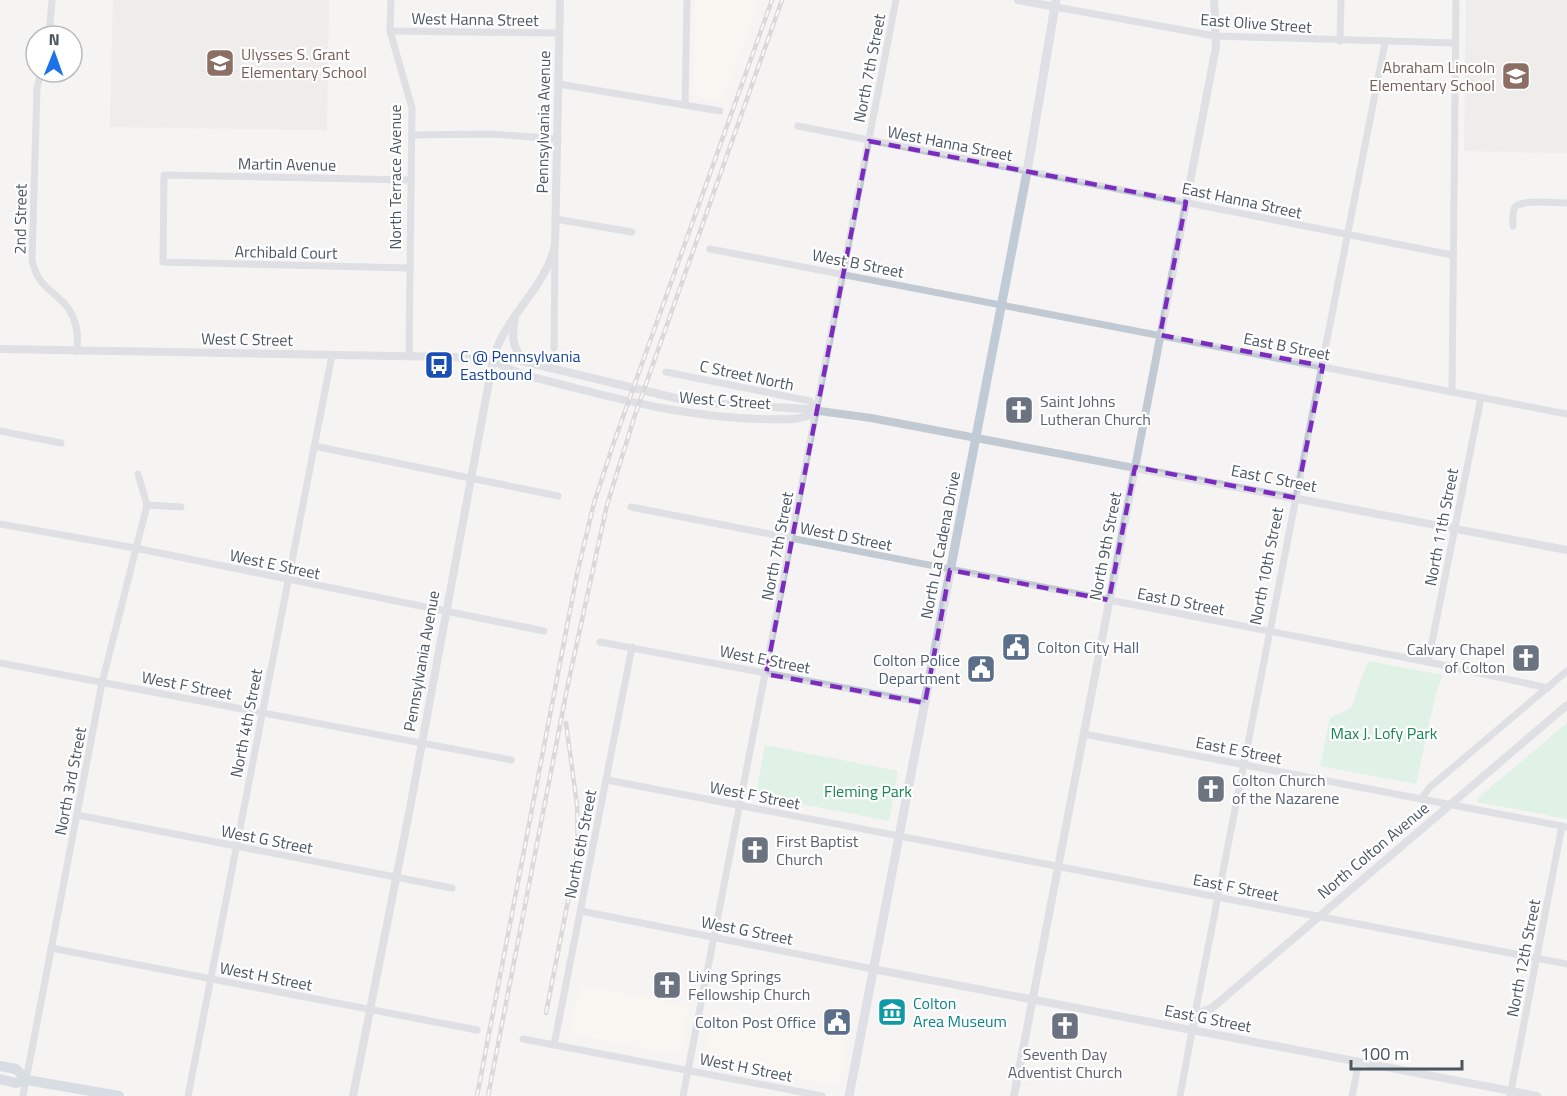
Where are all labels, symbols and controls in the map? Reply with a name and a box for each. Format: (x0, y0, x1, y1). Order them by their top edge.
street label: West Hanna Street (411, 6, 539, 32)
street label: East Olive Street (1199, 7, 1313, 39)
street label: North 7th Street (847, 11, 891, 124)
north arrow (24, 24, 84, 84)
text: N (49, 27, 60, 51)
place label: Ulysses S. Grant Elementary School (241, 42, 367, 84)
school or university icon: Ulysses S. Grant Elementary School (204, 47, 236, 79)
street label: Pennsylvania Avenue (530, 50, 556, 194)
place label: Abraham Lincoln Elementary School (1369, 55, 1495, 97)
school or university icon: Abraham Lincoln Elementary School (1500, 60, 1532, 92)
street label: North Terrace Avenue (383, 104, 407, 250)
street label: West Hanna Street (885, 119, 1015, 167)
street label: Martin Avenue (238, 151, 336, 177)
street label: East Hanna Street (1180, 176, 1305, 225)
street label: 2nd Street (7, 183, 33, 255)
street label: Archibald Court (234, 239, 338, 265)
street label: West B Street (810, 242, 906, 284)
street label: West C Street (201, 326, 294, 352)
street label: East B Street (1241, 326, 1333, 366)
place label: C @ Pennsylvania Eastbound (460, 344, 581, 386)
bus stop icon: C @ Pennsylvania Eastbound (423, 349, 455, 381)
street label: C Street North (698, 353, 796, 397)
street label: West C Street (678, 385, 772, 415)
place label: Saint Johns Lutheran Church (1040, 389, 1151, 431)
church icon: Saint Johns Lutheran Church (1003, 394, 1035, 426)
street label: East C Street (1229, 458, 1319, 498)
street label: North 11th Street (1418, 466, 1464, 588)
street label: North La Cadena Drive (914, 469, 966, 621)
street label: North 7th Street (755, 489, 799, 602)
street label: North 9th Street (1083, 489, 1127, 602)
street label: North 10th Street (1243, 505, 1289, 627)
street label: West D Street (798, 515, 895, 557)
street label: West E Street (227, 543, 323, 585)
street label: East D Street (1135, 581, 1227, 621)
street label: Pennsylvania Avenue (397, 589, 445, 733)
public building icon: Colton City Hall (1000, 631, 1032, 663)
place label: Colton City Hall (1037, 635, 1139, 659)
place label: Calvary Chapel of Colton (1407, 637, 1505, 679)
street label: West E Street (717, 638, 813, 680)
church icon: Calvary Chapel of Colton (1510, 642, 1542, 674)
place label: Colton Police Department (873, 648, 960, 690)
public building icon: Colton Police Department (965, 653, 997, 685)
street label: West F Street (140, 664, 235, 706)
street label: North 4th Street (224, 666, 268, 779)
park label: Max J. Lofy Park (1330, 721, 1438, 745)
street label: North 3rd Street (48, 724, 92, 837)
street label: East E Street (1194, 730, 1284, 770)
place label: Colton Church of the Nazarene (1232, 768, 1339, 810)
church icon: Colton Church of the Nazarene (1195, 773, 1227, 805)
street label: West F Street (708, 774, 803, 816)
park label: Fleming Park (824, 779, 912, 803)
street label: North 6th Street (558, 787, 602, 900)
street label: North Colton Avenue (1312, 796, 1434, 904)
street label: West G Street (219, 818, 315, 860)
place label: First Baptist Church (776, 829, 859, 871)
church icon: First Baptist Church (739, 834, 771, 866)
street label: East F Street (1191, 867, 1281, 907)
street label: North 12th Street (1500, 897, 1546, 1019)
street label: West G Street (699, 909, 795, 951)
street label: West H Street (218, 955, 315, 997)
place label: Living Springs Fellowship Church (688, 964, 810, 1006)
church icon: Living Springs Fellowship Church (651, 969, 683, 1001)
place label: Colton Area Museum (913, 991, 1007, 1033)
museum icon: Colton Area Museum (876, 996, 908, 1028)
street label: East G Street (1162, 998, 1254, 1038)
public building icon: Colton Post Office (821, 1006, 853, 1038)
place label: Colton Post Office (695, 1010, 816, 1034)
church icon: Seventh Day Adventist Church (1049, 1010, 1081, 1042)
scale bar (1351, 1033, 1462, 1071)
text: 100 m (1360, 1040, 1409, 1067)
place label: Seventh Day Adventist Church (1008, 1042, 1122, 1084)
street label: West H Street (698, 1046, 795, 1088)

